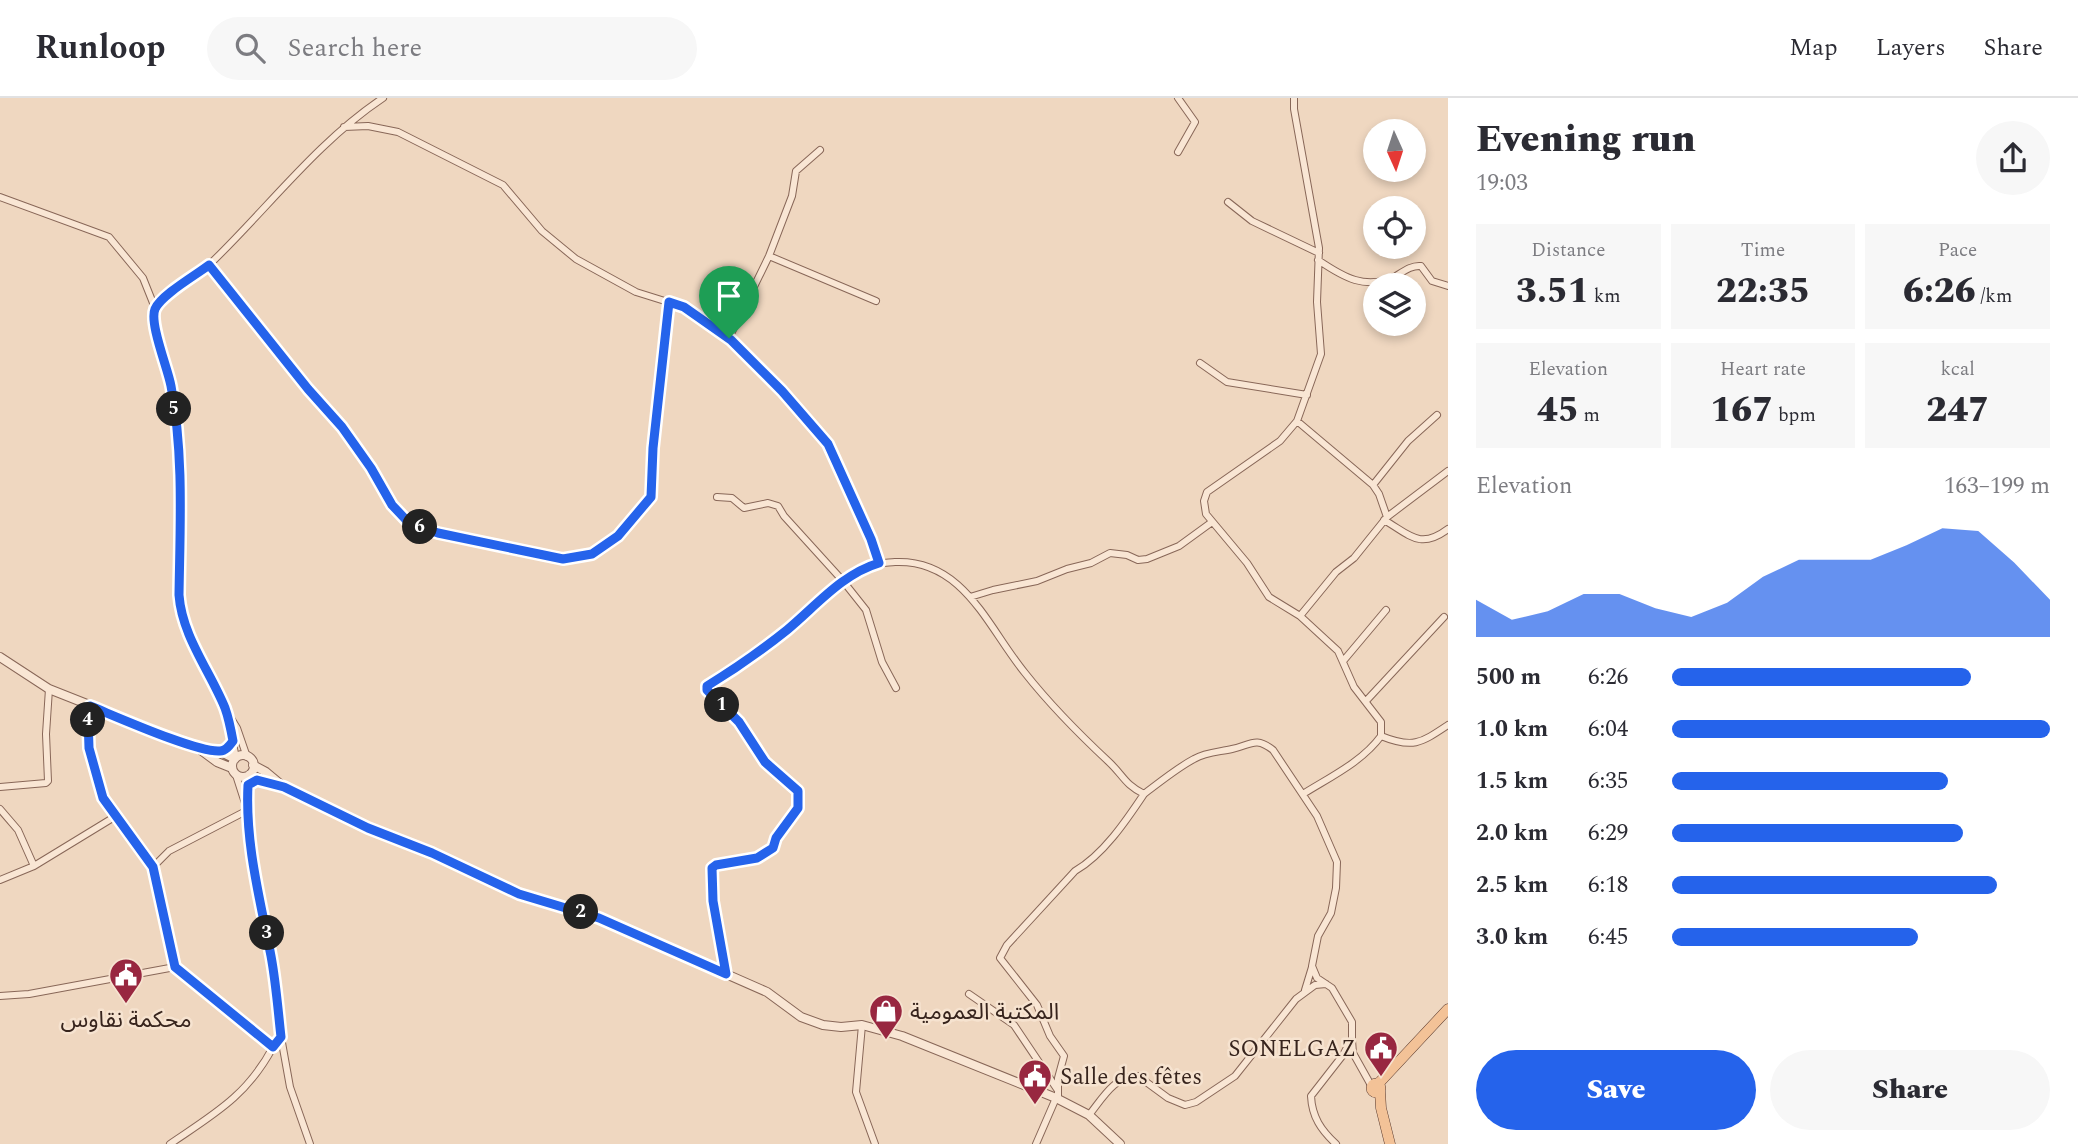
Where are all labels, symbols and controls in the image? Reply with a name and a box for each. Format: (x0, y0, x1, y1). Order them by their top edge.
search box (207, 17, 697, 80)
text: Runloop (35, 23, 165, 73)
text: Search here (287, 28, 422, 68)
icon: search (231, 29, 269, 67)
text: Map (1789, 30, 1838, 66)
text: Layers (1876, 30, 1946, 66)
text: Share (1984, 30, 2043, 66)
text: Evening run (1476, 111, 1696, 169)
north arrow (1363, 119, 1426, 182)
map controls (1363, 119, 1426, 336)
button: share (1976, 121, 2050, 195)
text: 19:03 (1476, 166, 1528, 201)
button: locate (1363, 196, 1426, 259)
text: Distance (1531, 236, 1605, 265)
text: Time (1741, 236, 1785, 265)
text: Pace (1938, 236, 1977, 265)
text: 3.51 (1516, 265, 1589, 318)
text: 22:35 (1716, 265, 1810, 318)
text: 6:26 (1903, 265, 1976, 318)
pin (699, 266, 759, 338)
button: layers (1363, 273, 1426, 336)
icon: arrive (710, 277, 748, 315)
text: km (1589, 282, 1621, 311)
text: /km (1976, 282, 2012, 311)
text: Elevation (1529, 355, 1608, 384)
text: Heart rate (1720, 355, 1806, 384)
text: kcal (1941, 355, 1975, 384)
text: 45 (1537, 384, 1579, 437)
text: 167 (1710, 384, 1773, 437)
text: 247 (1926, 384, 1989, 437)
pin: 5 (156, 392, 192, 426)
text: 5 (168, 394, 179, 423)
text: m (1579, 401, 1600, 430)
text: bpm (1773, 401, 1816, 430)
text: Elevation (1476, 469, 1572, 504)
text: 163–199 m (1944, 469, 2050, 504)
pin: 6 (402, 510, 438, 544)
text: 6 (414, 512, 425, 541)
text: 500 m (1476, 660, 1541, 695)
text: 6:26 (1588, 660, 1628, 695)
pin: 1 (704, 688, 740, 722)
text: 1 (716, 690, 727, 719)
pin: 4 (70, 702, 106, 738)
text: 4 (82, 705, 93, 734)
text: 1.0 km (1476, 712, 1548, 747)
text: 6:04 (1588, 712, 1628, 747)
text: 1.5 km (1476, 764, 1548, 799)
text: 6:35 (1588, 764, 1628, 799)
text: 2.0 km (1476, 816, 1548, 851)
text: 6:29 (1588, 816, 1628, 851)
text: 2.5 km (1476, 868, 1548, 903)
text: 6:18 (1588, 868, 1628, 903)
pin: 2 (564, 894, 598, 930)
text: 2 (575, 897, 586, 926)
pin: 3 (250, 916, 284, 950)
text: 3 (261, 918, 272, 947)
text: 3.0 km (1476, 920, 1548, 955)
text: 6:45 (1588, 920, 1628, 955)
public building icon: محكمة نقاوس (107, 956, 145, 1005)
shop icon: المكتبة العمومية (867, 992, 905, 1041)
place label: المكتبة العمومية (910, 995, 1059, 1030)
place label: محكمة نقاوس (61, 1003, 192, 1038)
public building icon: SONELGAZ (1362, 1029, 1400, 1078)
place label: SONELGAZ (1228, 1032, 1356, 1067)
button: Save (1476, 1050, 1756, 1130)
button: Share (1770, 1050, 2050, 1130)
public building icon: Salle des fêtes (1016, 1057, 1054, 1106)
place label: Salle des fêtes (1060, 1060, 1202, 1095)

